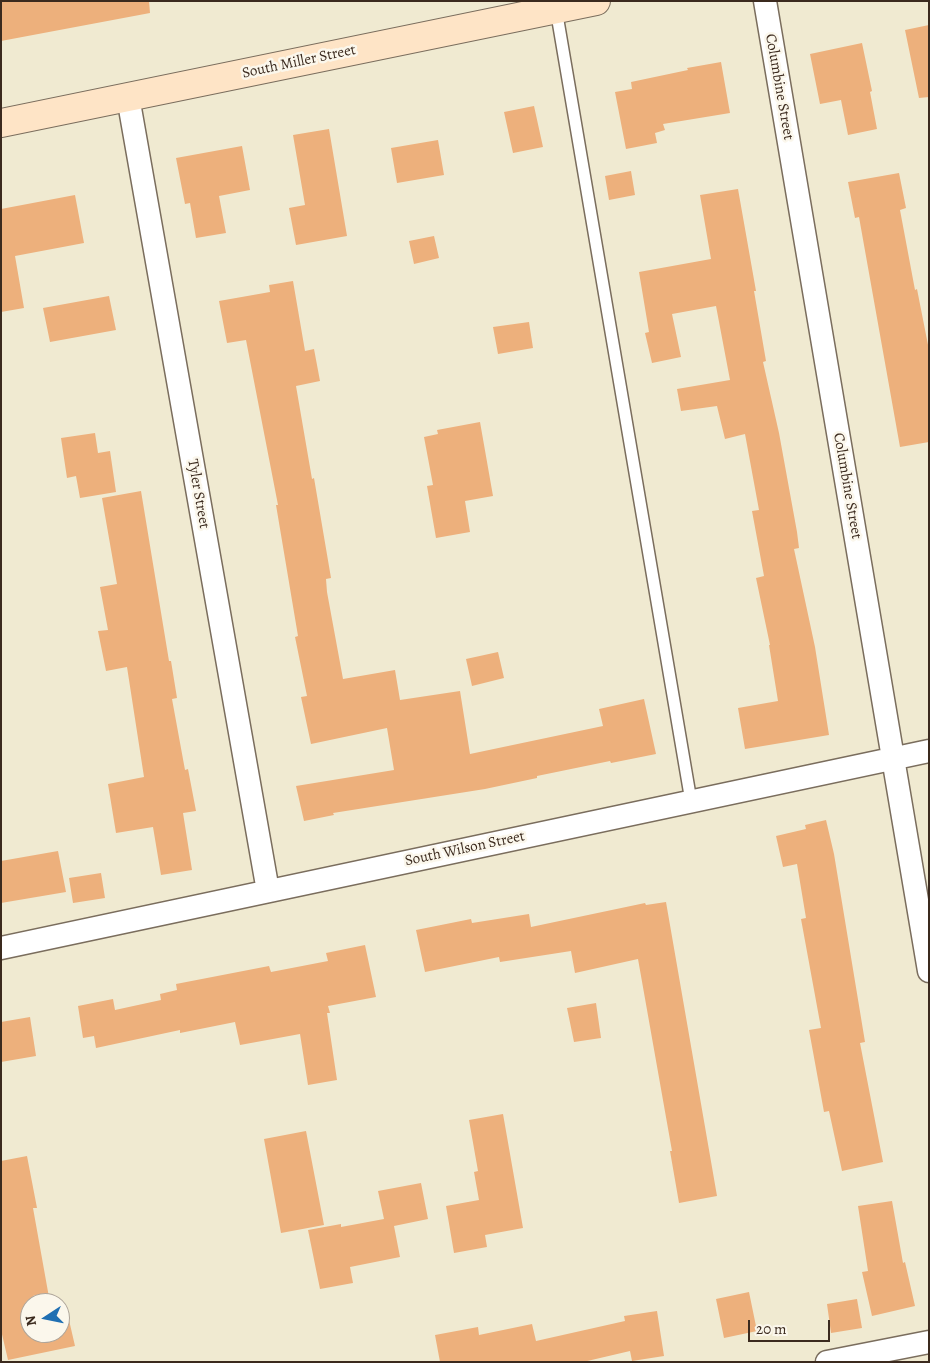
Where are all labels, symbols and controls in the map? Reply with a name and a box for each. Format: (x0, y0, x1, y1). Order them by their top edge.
street label: Columbine Street (761, 33, 797, 141)
street label: South Miller Street (241, 41, 357, 83)
street label: Columbine Street (829, 432, 865, 540)
street label: Tyler Street (183, 458, 213, 530)
street label: South Wilson Street (403, 828, 527, 870)
north arrow (20, 1293, 70, 1343)
scale bar (750, 1310, 832, 1342)
text: N (20, 1314, 41, 1328)
text: 20 m (756, 1319, 787, 1339)

